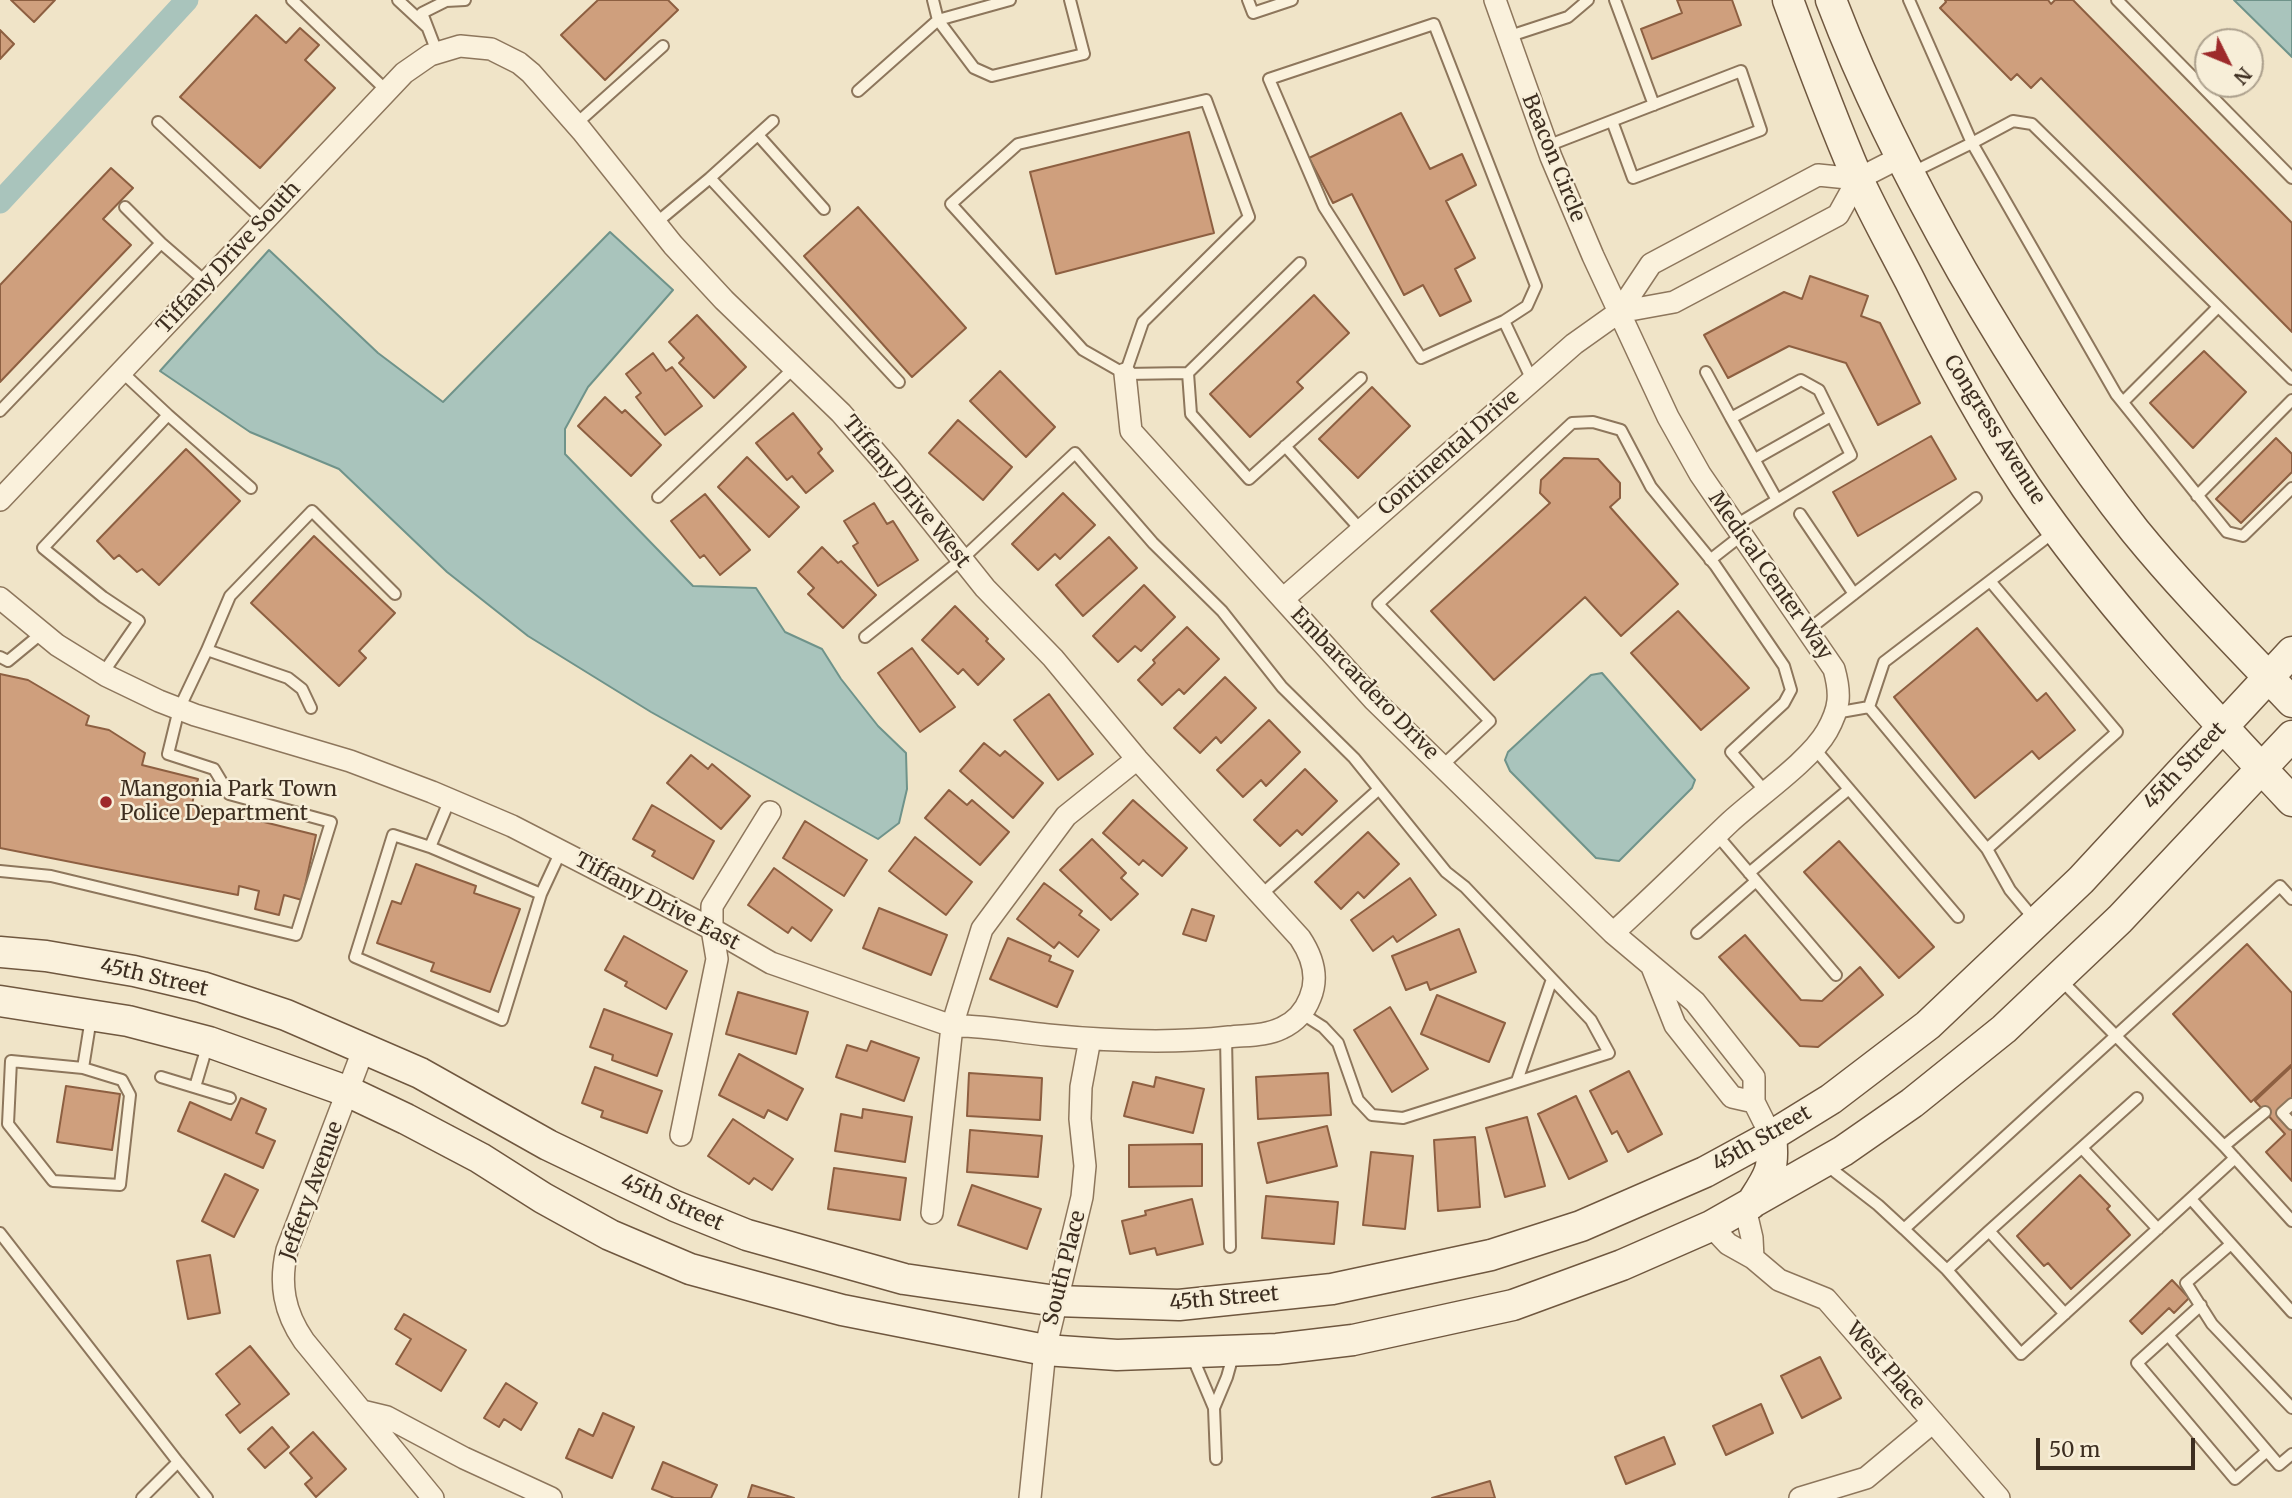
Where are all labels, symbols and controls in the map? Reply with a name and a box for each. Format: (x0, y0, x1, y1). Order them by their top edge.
north arrow (2194, 28, 2264, 98)
text: N (2229, 62, 2257, 90)
street label: Beacon Circle (1516, 90, 1590, 226)
street label: Tiffany Drive South (152, 177, 306, 339)
street label: Congress Avenue (1938, 351, 2050, 509)
street label: Continental Drive (1373, 385, 1525, 521)
street label: Tiffany Drive West (837, 411, 975, 573)
street label: Medical Center Way (1703, 487, 1837, 665)
street label: Embarcardero Drive (1285, 603, 1443, 765)
street label: 45th Street (2138, 717, 2232, 815)
place label: Mangonia Park Town Police Department (120, 777, 337, 827)
marker: Mangonia Park Town Police Department (98, 794, 114, 810)
street label: Tiffany Drive East (570, 848, 744, 956)
street label: 45th Street (98, 953, 210, 1003)
street label: 45th Street (1708, 1101, 1816, 1177)
street label: Jeffery Avenue (275, 1118, 349, 1264)
street label: 45th Street (617, 1169, 727, 1237)
street label: South Place (1039, 1208, 1091, 1328)
street label: 45th Street (1168, 1282, 1280, 1316)
street label: West Place (1840, 1317, 1930, 1415)
scale bar (2040, 1424, 2199, 1468)
text: 50 m (2049, 1436, 2100, 1463)

